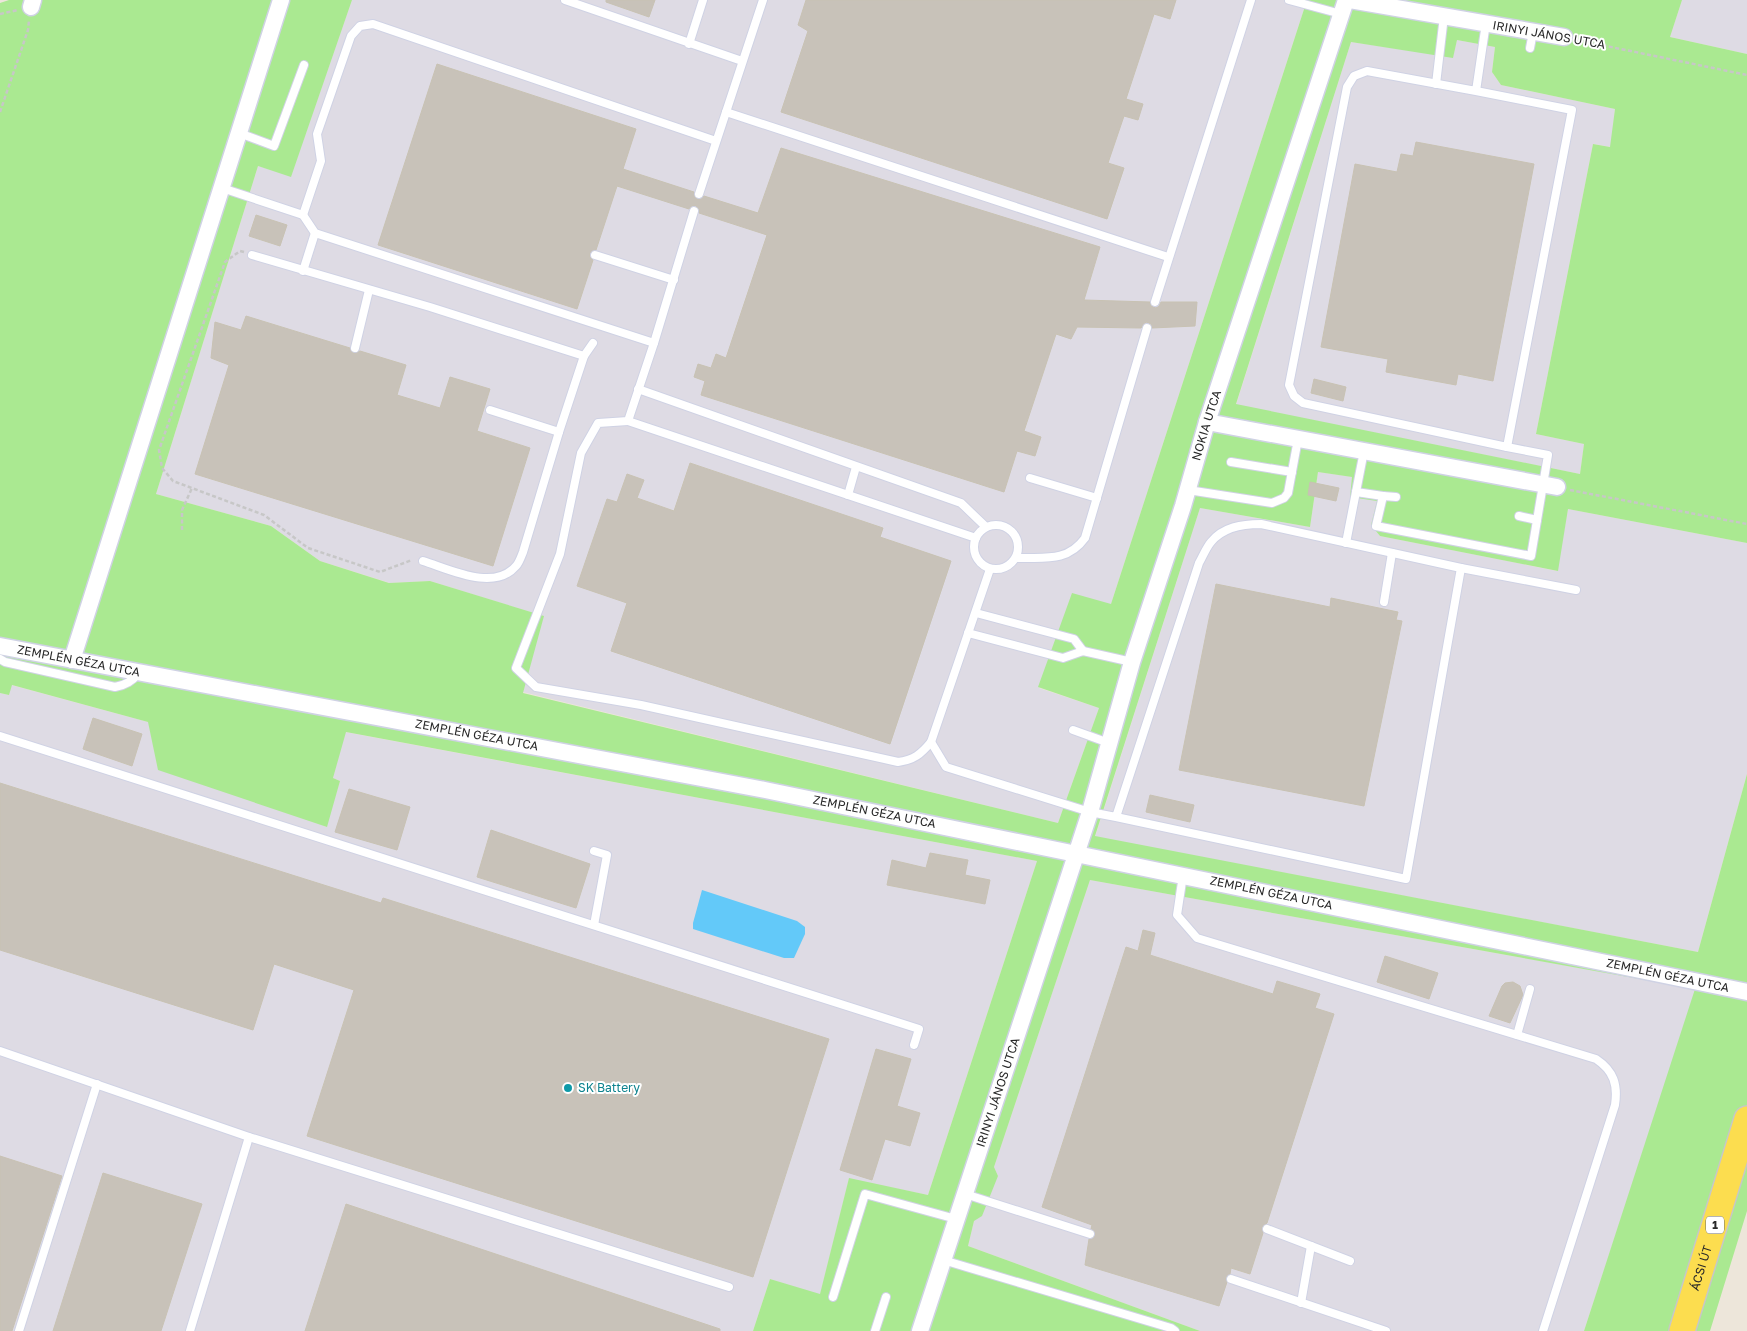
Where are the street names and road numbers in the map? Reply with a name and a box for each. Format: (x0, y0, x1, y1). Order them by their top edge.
street label: IRINYI JÁNOS UTCA (1492, 17, 1607, 52)
street label: NOKIA UTCA (1188, 388, 1224, 462)
street label: ZEMPLÉN GÉZA UTCA (16, 641, 142, 679)
street label: ZEMPLÉN GÉZA UTCA (414, 716, 540, 753)
street label: ZEMPLÉN GÉZA UTCA (812, 792, 937, 831)
street label: ZEMPLÉN GÉZA UTCA (1209, 872, 1334, 913)
street label: ZEMPLÉN GÉZA UTCA (1605, 955, 1731, 995)
street label: IRINYI JÁNOS UTCA (973, 1036, 1023, 1149)
road number: 1 (1706, 1216, 1724, 1234)
street label: ÁCSI ÚT (1687, 1243, 1715, 1292)

